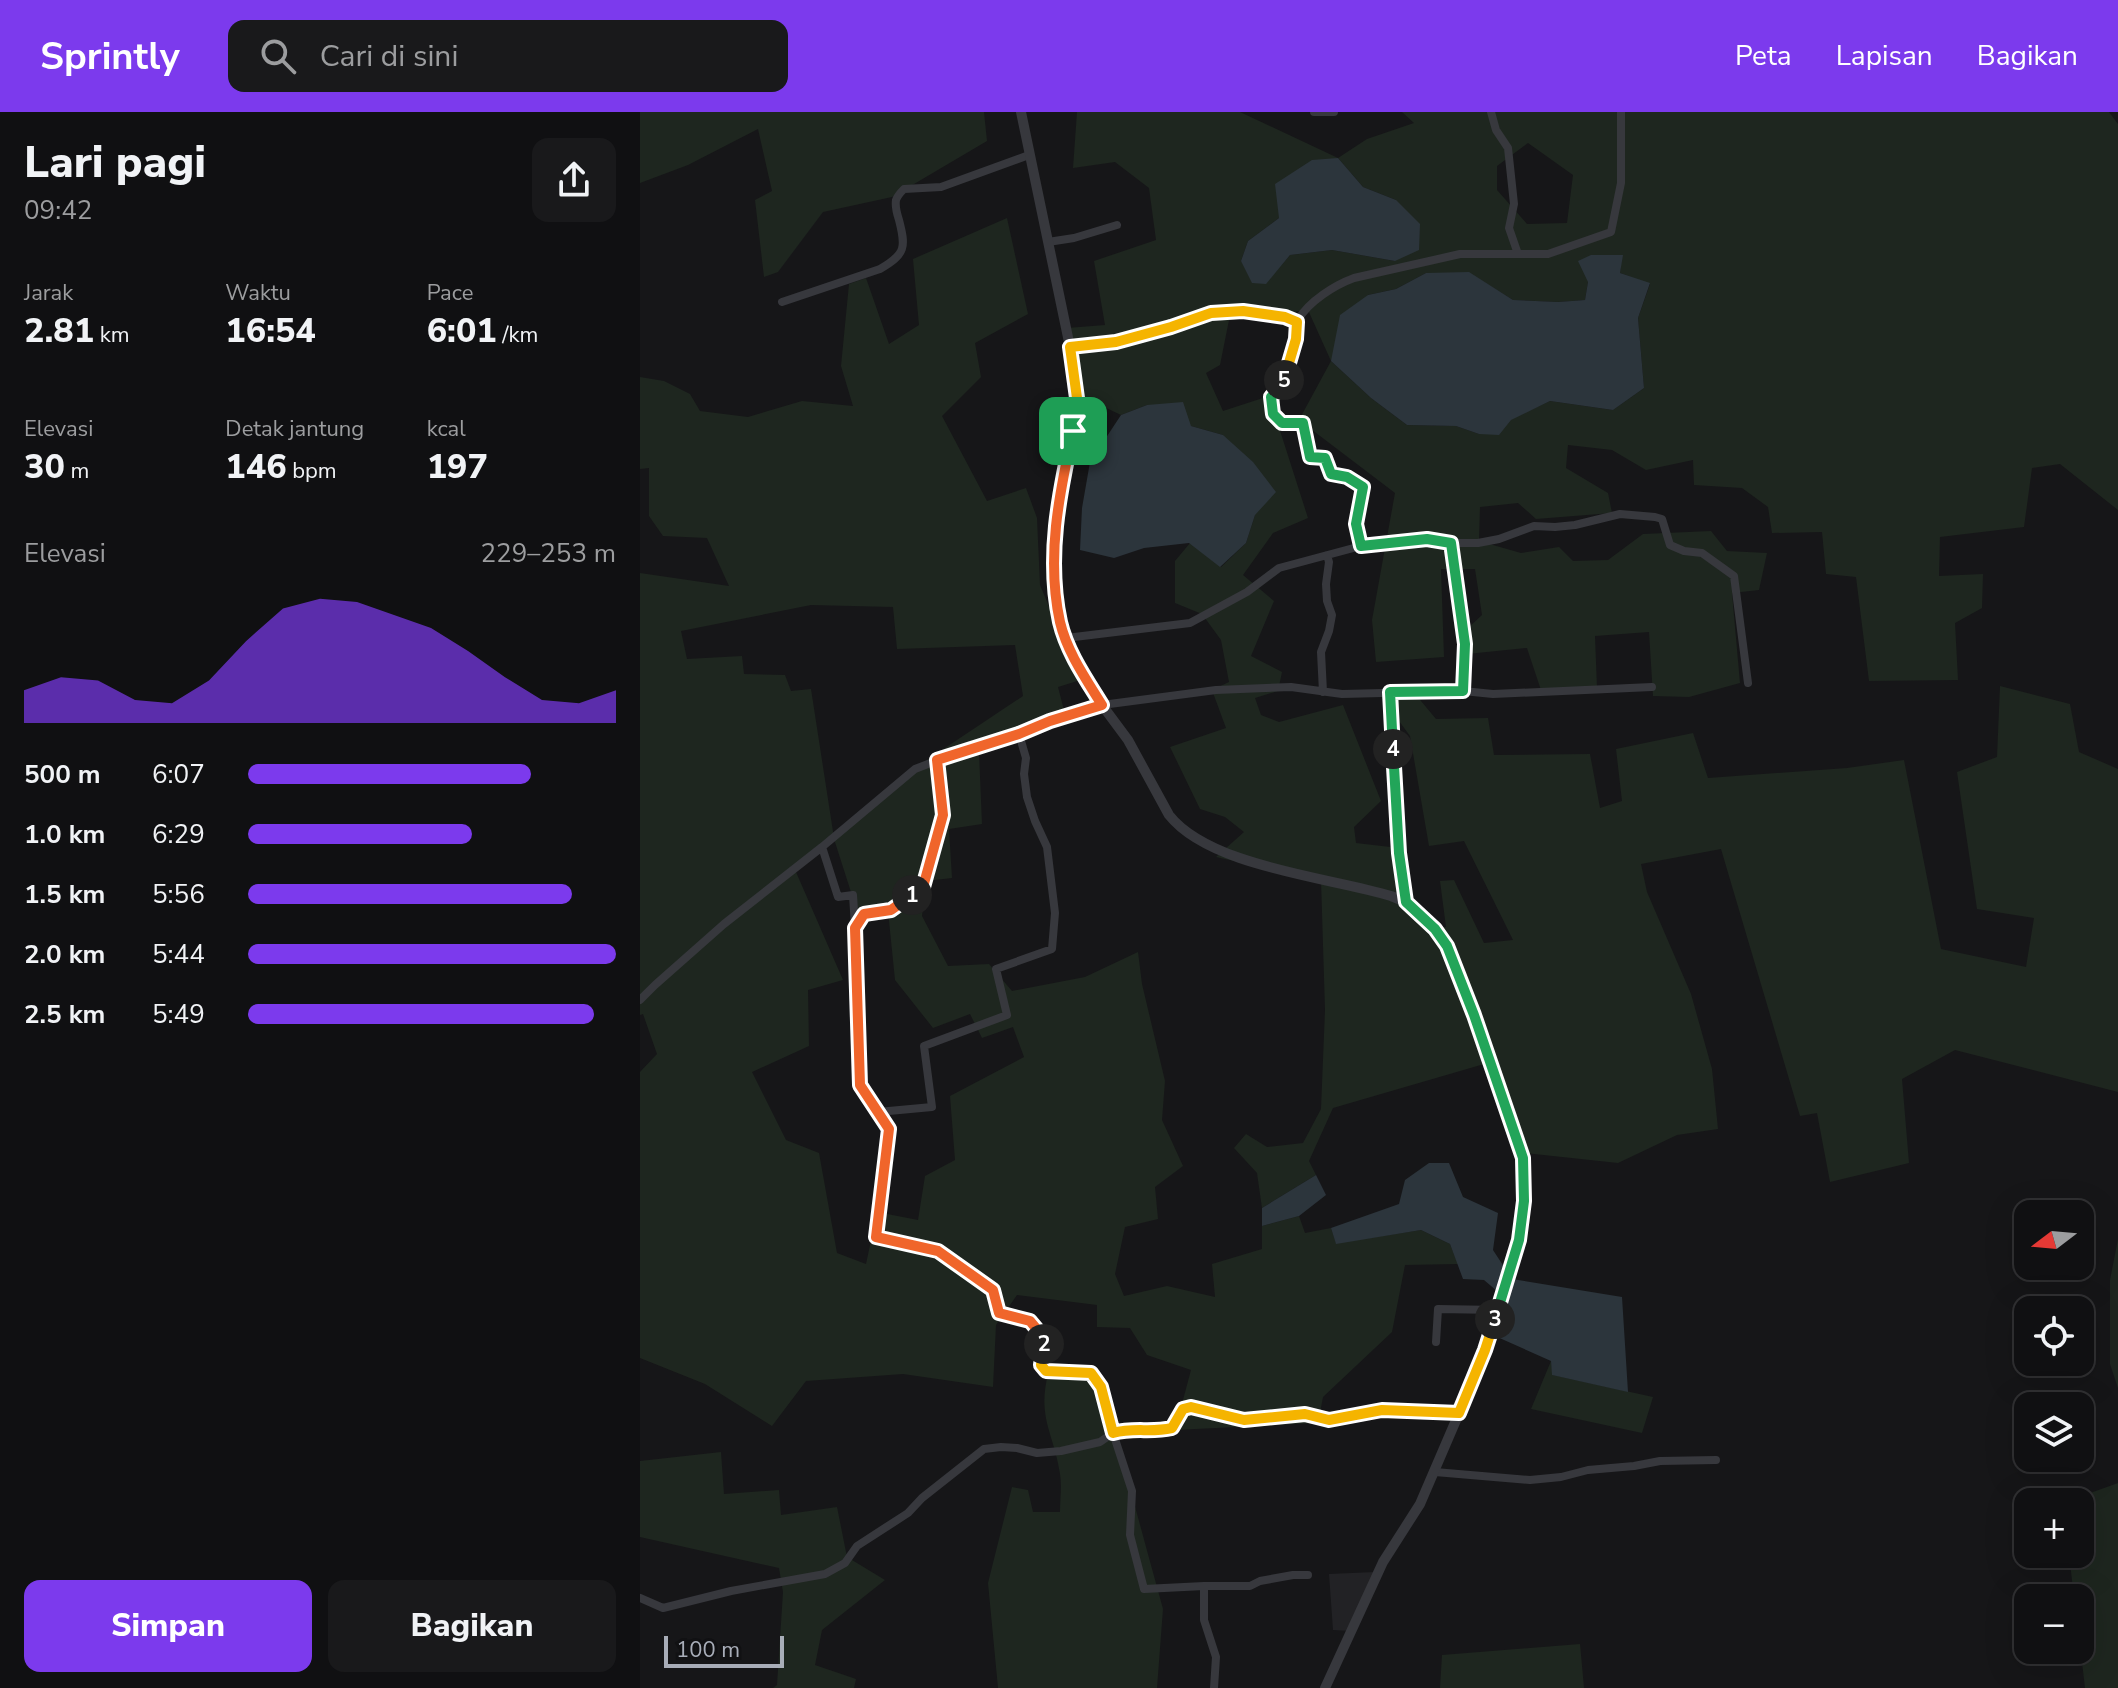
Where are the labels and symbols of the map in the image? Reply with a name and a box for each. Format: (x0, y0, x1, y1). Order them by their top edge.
pin: 5 (1264, 360, 1304, 400)
pin (1039, 397, 1107, 465)
pin: 4 (1373, 729, 1413, 769)
pin: 1 (892, 875, 932, 915)
north arrow (2014, 1200, 2094, 1280)
pin: 3 (1475, 1299, 1515, 1339)
pin: 2 (1024, 1324, 1064, 1364)
scale bar (664, 1632, 784, 1668)

